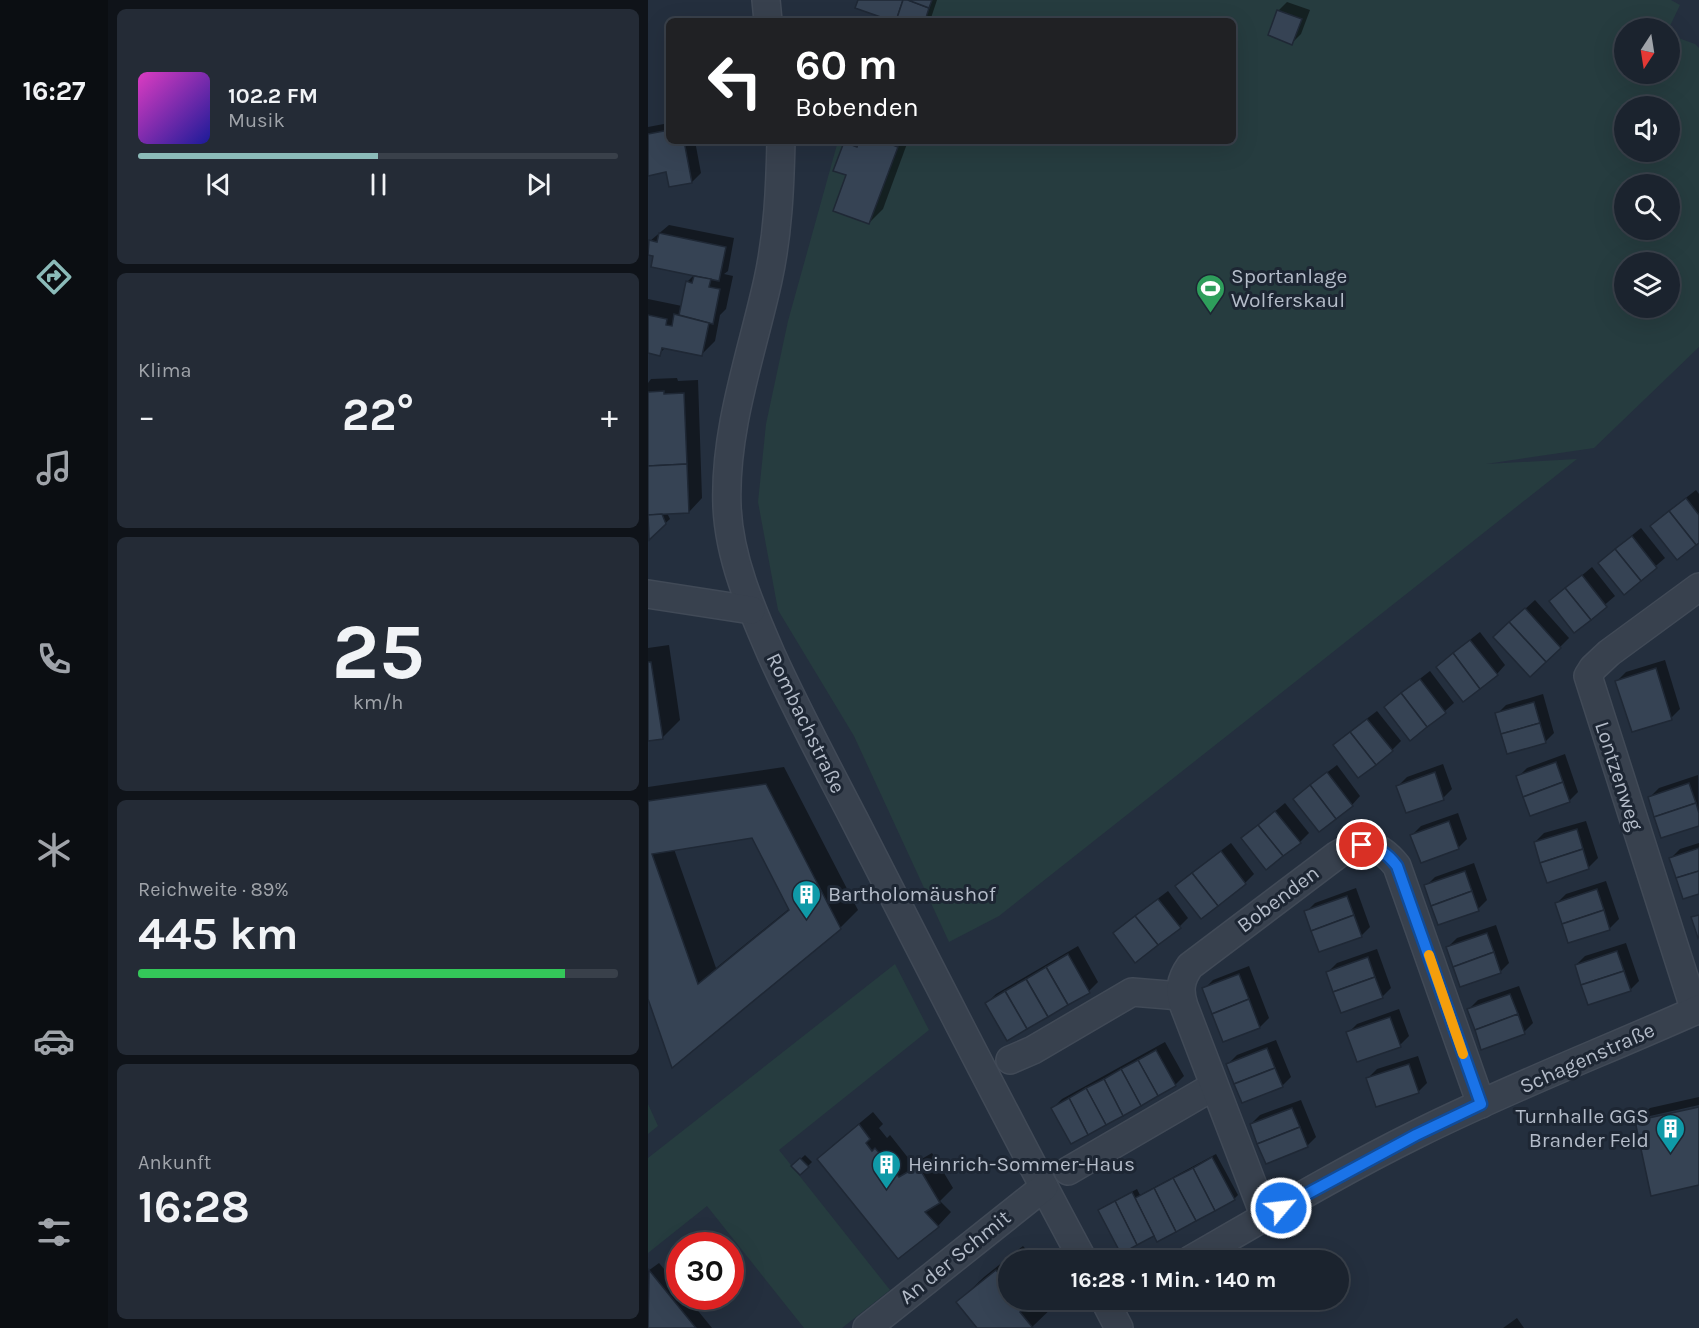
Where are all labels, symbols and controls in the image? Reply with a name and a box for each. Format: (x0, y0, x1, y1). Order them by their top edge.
north arrow (1614, 18, 1680, 84)
map controls (1614, 18, 1680, 318)
text: 60 m (795, 40, 898, 90)
icon: left (696, 42, 774, 120)
text: 16:27 (22, 75, 86, 107)
text: 102.2 FM (228, 83, 318, 109)
text: Bobenden (795, 91, 919, 123)
button: sound (1614, 96, 1680, 162)
text: Musik (228, 109, 285, 132)
icon: previous (202, 168, 235, 201)
icon: pause (362, 168, 395, 201)
icon: next (522, 168, 555, 201)
button: search (1614, 174, 1680, 240)
button: layers (1614, 252, 1680, 318)
icon: directions (33, 256, 75, 298)
place label: Sportanlage Wolferskaul (1231, 264, 1347, 312)
sports icon: Sportanlage Wolferskaul (1194, 272, 1226, 314)
text: Klima (138, 359, 191, 382)
text: 22° (342, 389, 414, 441)
text: − (138, 397, 155, 435)
text: + (601, 397, 618, 435)
icon: music (33, 447, 75, 489)
text: 25 (332, 606, 424, 698)
icon: phone (33, 638, 75, 680)
street label: Rombachstraße (762, 649, 850, 797)
text: km/h (353, 691, 403, 714)
street label: Lontzenweg (1590, 718, 1648, 834)
pin (1336, 819, 1387, 870)
icon: arrive (1345, 828, 1378, 861)
icon: climate (33, 829, 75, 871)
street label: Bobenden (1232, 860, 1324, 938)
text: Reichweite · 89% (138, 878, 289, 901)
building icon: Bartholomäushof (791, 878, 823, 920)
place label: Bartholomäushof (828, 882, 997, 906)
text: 445 km (138, 908, 298, 960)
street label: Schagenstraße (1516, 1018, 1658, 1098)
icon: car (33, 1020, 75, 1062)
place label: Turnhalle GGS Brander Feld (1515, 1104, 1649, 1152)
building icon: Turnhalle GGS Brander Feld (1654, 1112, 1686, 1154)
building icon: Heinrich-Sommer-Haus (871, 1148, 903, 1190)
text: Ankunft (138, 1151, 211, 1174)
place label: Heinrich-Sommer-Haus (908, 1152, 1135, 1176)
position arrow (1249, 1176, 1313, 1240)
text: 16:28 (138, 1181, 250, 1233)
street label: An der Schmit (895, 1205, 1015, 1309)
icon: filters (33, 1211, 75, 1253)
speed limit sign: 30 (666, 1232, 744, 1310)
text: 16:28 · 1 Min. · 140 m (1071, 1267, 1276, 1293)

